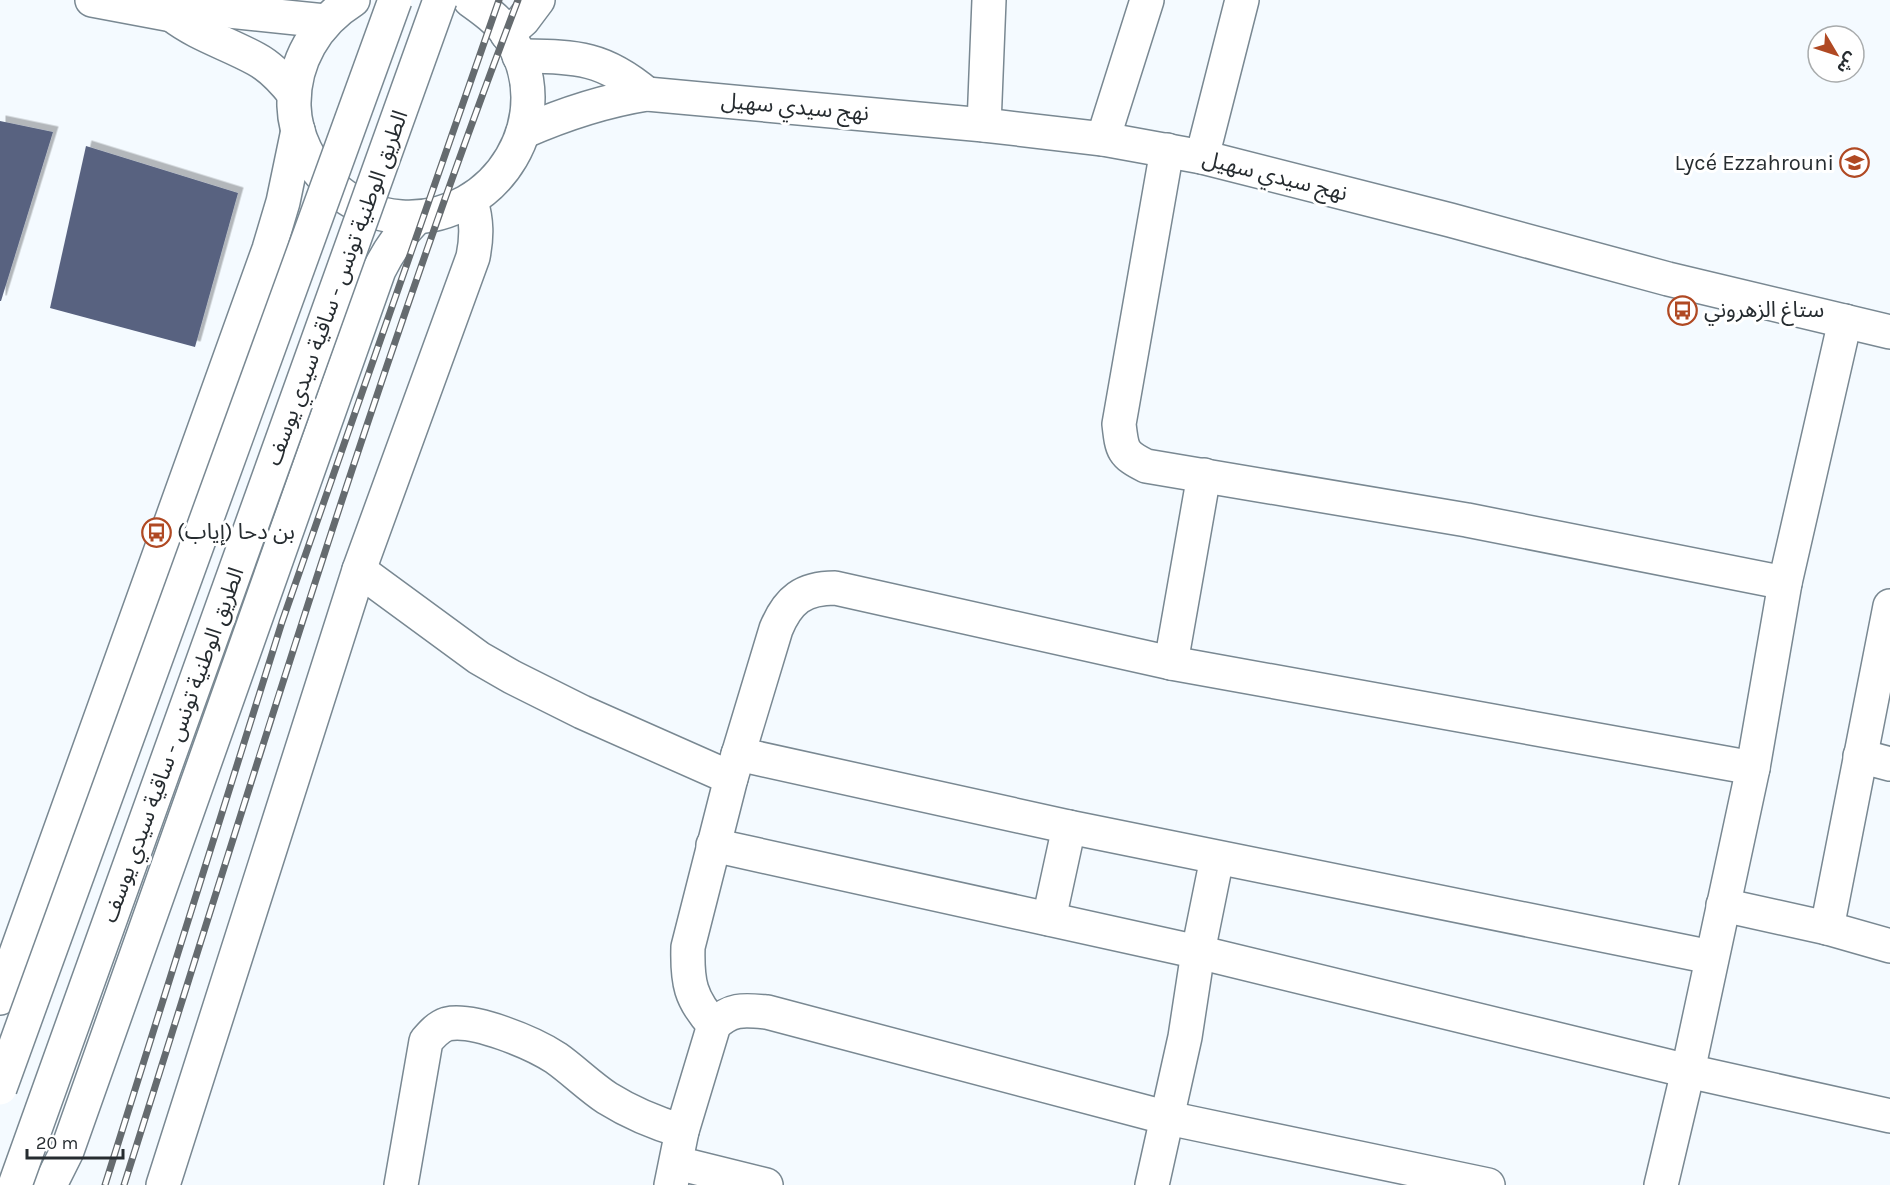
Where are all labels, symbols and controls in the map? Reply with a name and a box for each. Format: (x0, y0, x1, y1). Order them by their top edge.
north arrow (1806, 24, 1866, 84)
text: ش (1833, 49, 1862, 78)
street label: نهج سيدي سهيل (720, 88, 870, 130)
street label: الطريق الوطنية تونس - ساقية سيدي يوسف (260, 107, 416, 470)
street label: نهج سيدي سهيل (1199, 145, 1350, 210)
school or university icon: Lycé Ezzahrouni (1839, 147, 1871, 179)
place label: Lycé Ezzahrouni (1674, 150, 1834, 176)
bus stop icon: ستاغ الزهروني (1667, 294, 1699, 326)
place label: ستاغ الزهروني (1704, 297, 1824, 326)
bus stop icon: بن دحا (إياب) (140, 516, 172, 548)
place label: بن دحا (إياب) (177, 519, 295, 546)
street label: الطريق الوطنية تونس - ساقية سيدي يوسف (96, 564, 252, 927)
scale bar (27, 1122, 123, 1160)
text: 20 m (36, 1132, 78, 1154)

